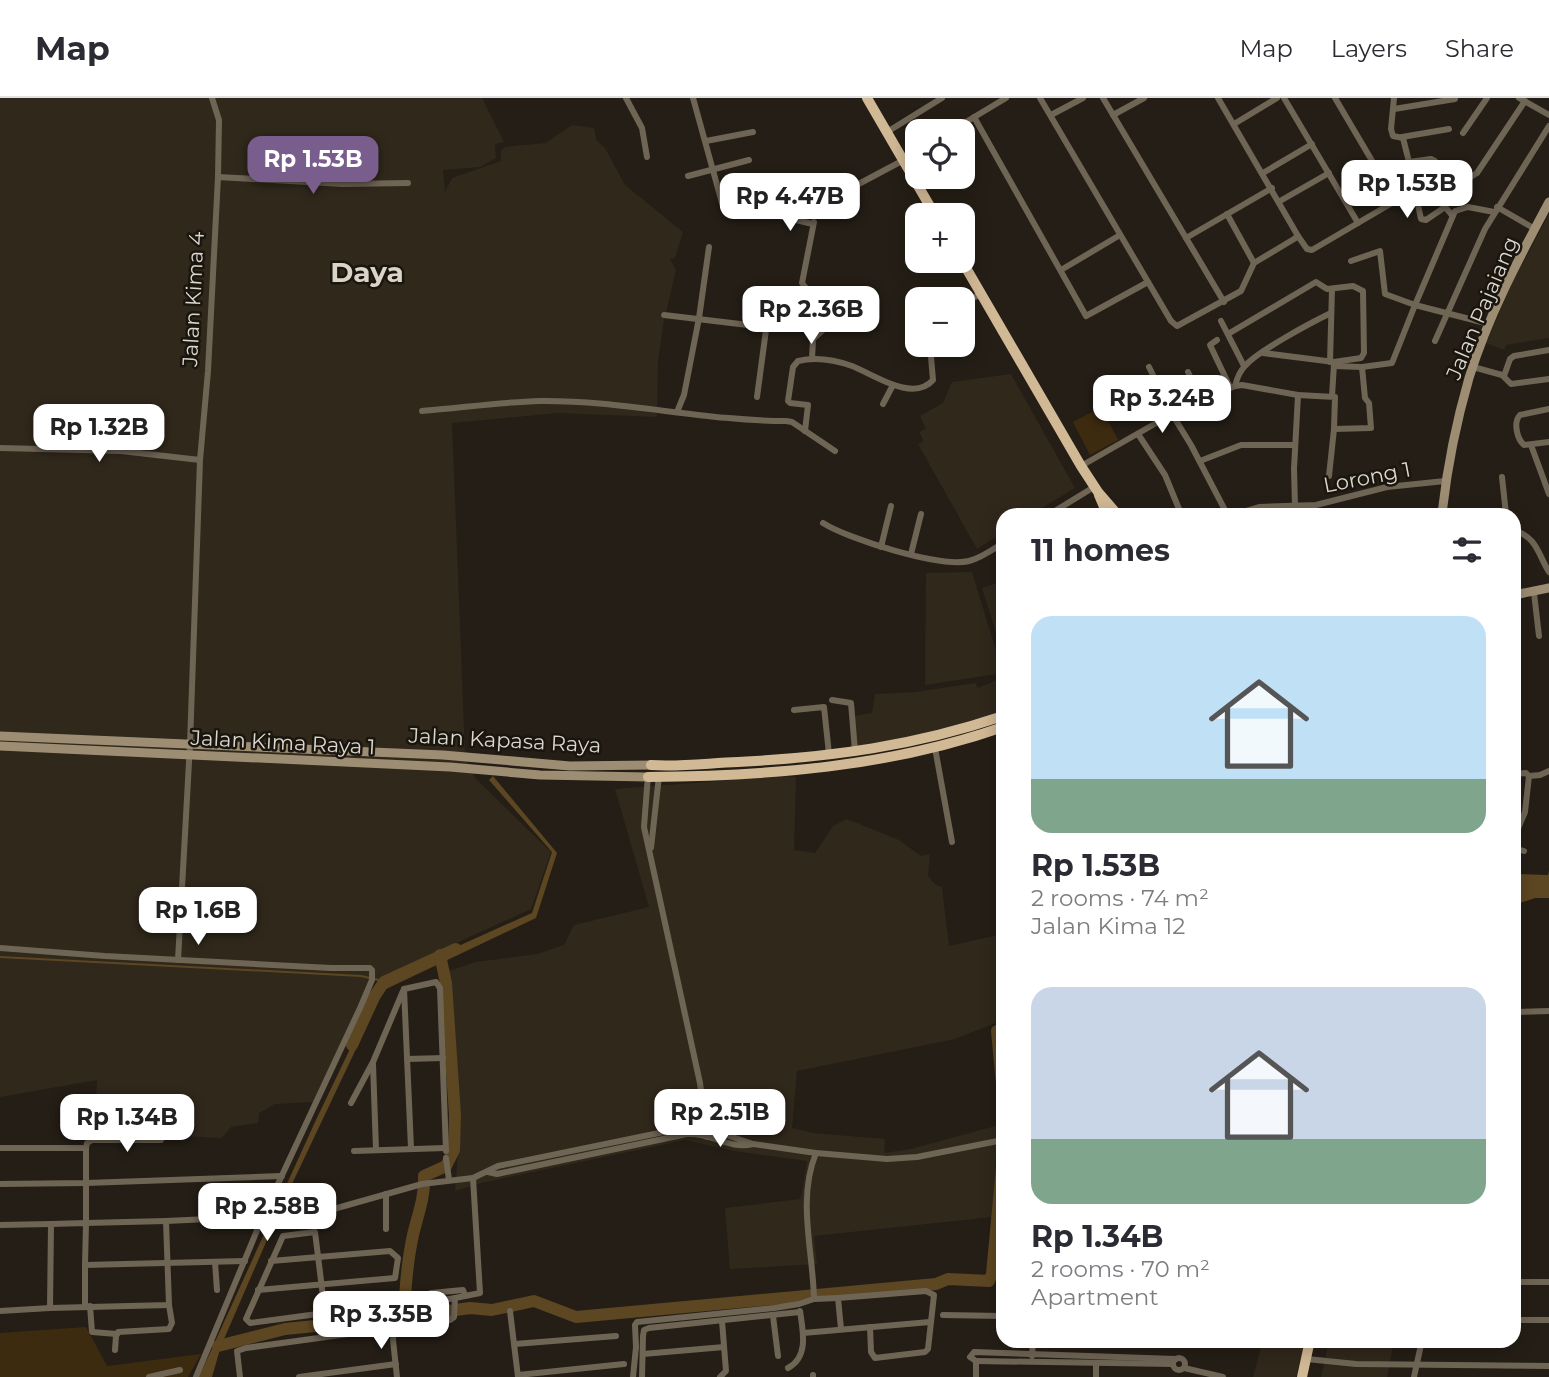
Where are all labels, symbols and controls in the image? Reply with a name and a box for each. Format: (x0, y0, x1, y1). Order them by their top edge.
text: Map (35, 28, 110, 68)
text: Map (1239, 34, 1293, 63)
text: Layers (1331, 34, 1407, 63)
text: Share (1445, 34, 1514, 63)
map controls (905, 119, 975, 357)
button: locate (905, 119, 975, 189)
pin: Rp 1.53B (241, 136, 385, 196)
text: Rp 1.53B (263, 145, 363, 173)
pin: Rp 1.53B (1335, 160, 1479, 220)
text: Rp 1.53B (1357, 169, 1457, 197)
pin: Rp 4.47B (718, 174, 862, 233)
text: Rp 4.47B (736, 182, 844, 210)
button: + (905, 203, 975, 273)
street label: Jalan Kima 4 (177, 231, 209, 368)
street label: Jalan Pajaiang (1440, 233, 1523, 384)
district label: Daya (330, 255, 404, 289)
pin: Rp 2.36B (739, 286, 883, 346)
button: − (905, 287, 975, 357)
text: Rp 2.36B (758, 295, 864, 323)
pin: Rp 3.24B (1090, 376, 1234, 435)
text: Rp 3.24B (1109, 384, 1215, 412)
pin: Rp 1.32B (27, 404, 171, 464)
text: Rp 1.32B (49, 413, 149, 441)
street label: Lorong 1 (1321, 456, 1413, 498)
icon: filters (1448, 531, 1486, 569)
text: 11 homes (1031, 532, 1170, 569)
icon: home (1196, 661, 1322, 787)
street label: Jalan Kapasa Raya (407, 722, 602, 758)
street label: Jalan Kima Raya 1 (189, 725, 376, 759)
text: Rp 1.53B (1031, 847, 1160, 884)
text: 2 rooms · 74 m² (1031, 884, 1209, 912)
pin: Rp 1.6B (133, 888, 263, 947)
text: Rp 1.6B (155, 896, 241, 924)
text: Jalan Kima 12 (1031, 912, 1185, 940)
icon: home (1196, 1032, 1322, 1158)
pin: Rp 2.51B (648, 1090, 792, 1149)
pin: Rp 1.34B (55, 1094, 199, 1154)
text: Rp 2.51B (670, 1098, 770, 1126)
text: Rp 1.34B (76, 1103, 178, 1131)
pin: Rp 2.58B (195, 1184, 339, 1243)
text: Rp 2.58B (214, 1192, 320, 1220)
text: Rp 1.34B (1031, 1218, 1164, 1255)
text: 2 rooms · 70 m² (1031, 1255, 1210, 1283)
text: Apartment (1031, 1283, 1159, 1311)
pin: Rp 3.35B (309, 1292, 453, 1351)
text: Rp 3.35B (329, 1300, 433, 1328)

